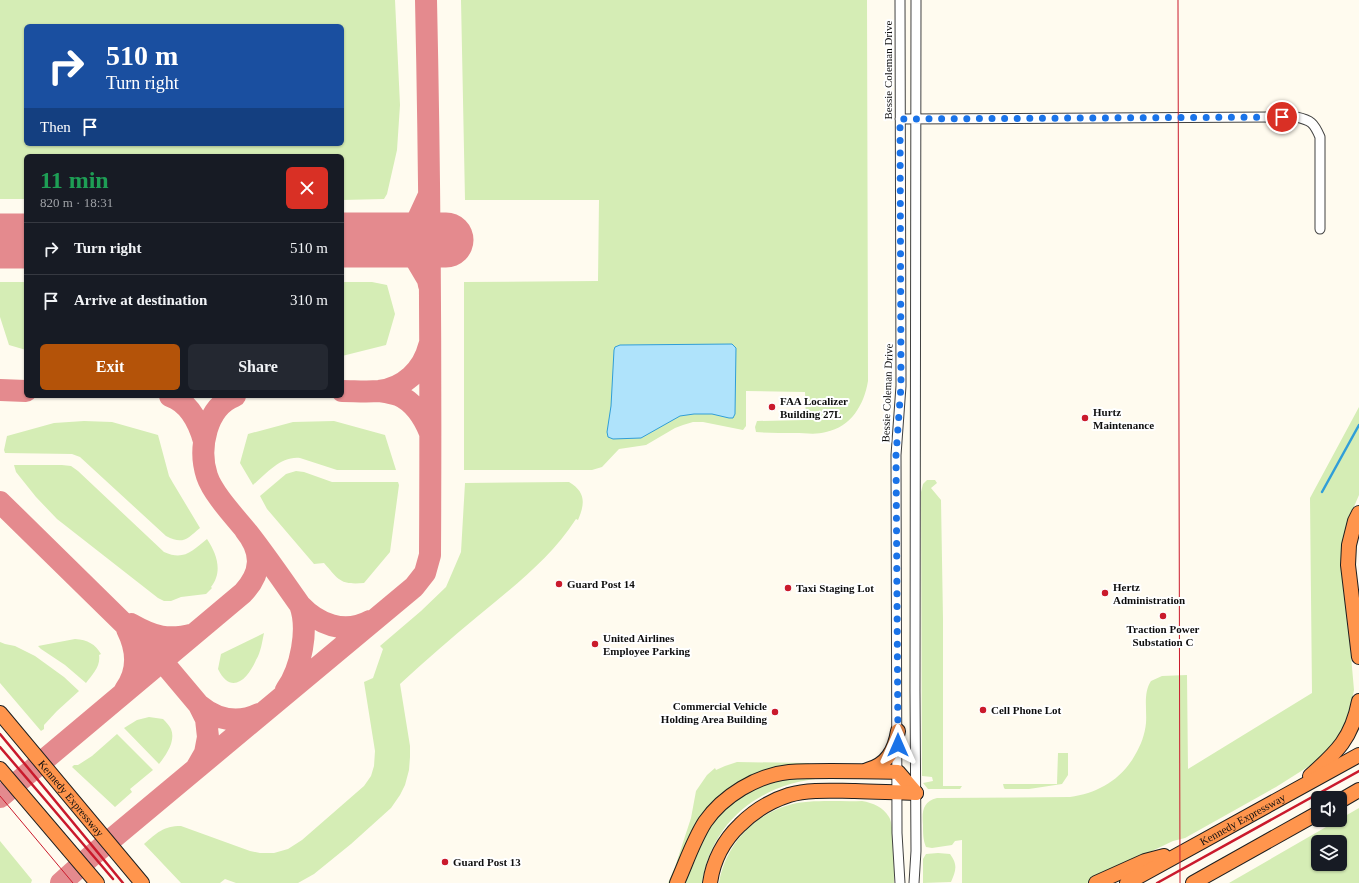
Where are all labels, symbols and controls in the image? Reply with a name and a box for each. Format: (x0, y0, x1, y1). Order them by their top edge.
street label: Bessie Coleman Drive (882, 20, 894, 119)
icon: right (40, 40, 92, 92)
text: 510 m (106, 40, 178, 71)
text: Turn right (106, 73, 179, 93)
pin (1265, 100, 1299, 134)
icon: arrive (1271, 106, 1293, 128)
icon: arrive (79, 116, 101, 138)
text: Then (40, 119, 71, 135)
text: 11 min (40, 167, 109, 193)
button: close (286, 167, 328, 209)
text: 820 m · 18:31 (40, 195, 113, 210)
icon: right (40, 238, 62, 260)
text: Turn right (74, 240, 141, 256)
text: 510 m (290, 240, 328, 256)
icon: arrive (40, 290, 62, 312)
text: Arrive at destination (74, 292, 207, 308)
text: 310 m (290, 292, 328, 308)
street label: Bessie Coleman Drive (879, 343, 895, 443)
button: Exit (40, 344, 180, 390)
button: Share (188, 344, 328, 390)
place label: FAA Localizer Building 27L (780, 395, 848, 420)
marker: FAA Localizer Building 27L (767, 402, 777, 412)
place label: Hurtz Maintenance (1093, 406, 1154, 431)
marker: Hurtz Maintenance (1080, 413, 1090, 423)
place label: Guard Post 14 (567, 578, 635, 590)
marker: Guard Post 14 (554, 579, 564, 589)
place label: Hertz Administration (1113, 581, 1185, 606)
place label: Taxi Staging Lot (796, 582, 874, 594)
marker: Taxi Staging Lot (783, 583, 793, 593)
marker: Hertz Administration (1100, 588, 1110, 598)
marker: Traction Power Substation C (1158, 611, 1168, 621)
place label: Traction Power Substation C (1127, 623, 1200, 648)
place label: United Airlines Employee Parking (603, 632, 691, 657)
marker: United Airlines Employee Parking (590, 639, 600, 649)
place label: Commercial Vehicle Holding Area Building (661, 700, 767, 725)
place label: Cell Phone Lot (991, 704, 1062, 716)
marker: Cell Phone Lot (978, 705, 988, 715)
marker: Commercial Vehicle Holding Area Building (770, 707, 780, 717)
position arrow (877, 724, 919, 766)
street label: Kennedy Expressway (36, 758, 107, 839)
street label: Kennedy Expressway (1198, 791, 1288, 848)
map controls (1311, 791, 1347, 871)
button: sound (1311, 791, 1347, 827)
button: layers (1311, 835, 1347, 871)
place label: Guard Post 13 (453, 856, 521, 868)
marker: Guard Post 13 (440, 857, 450, 867)

